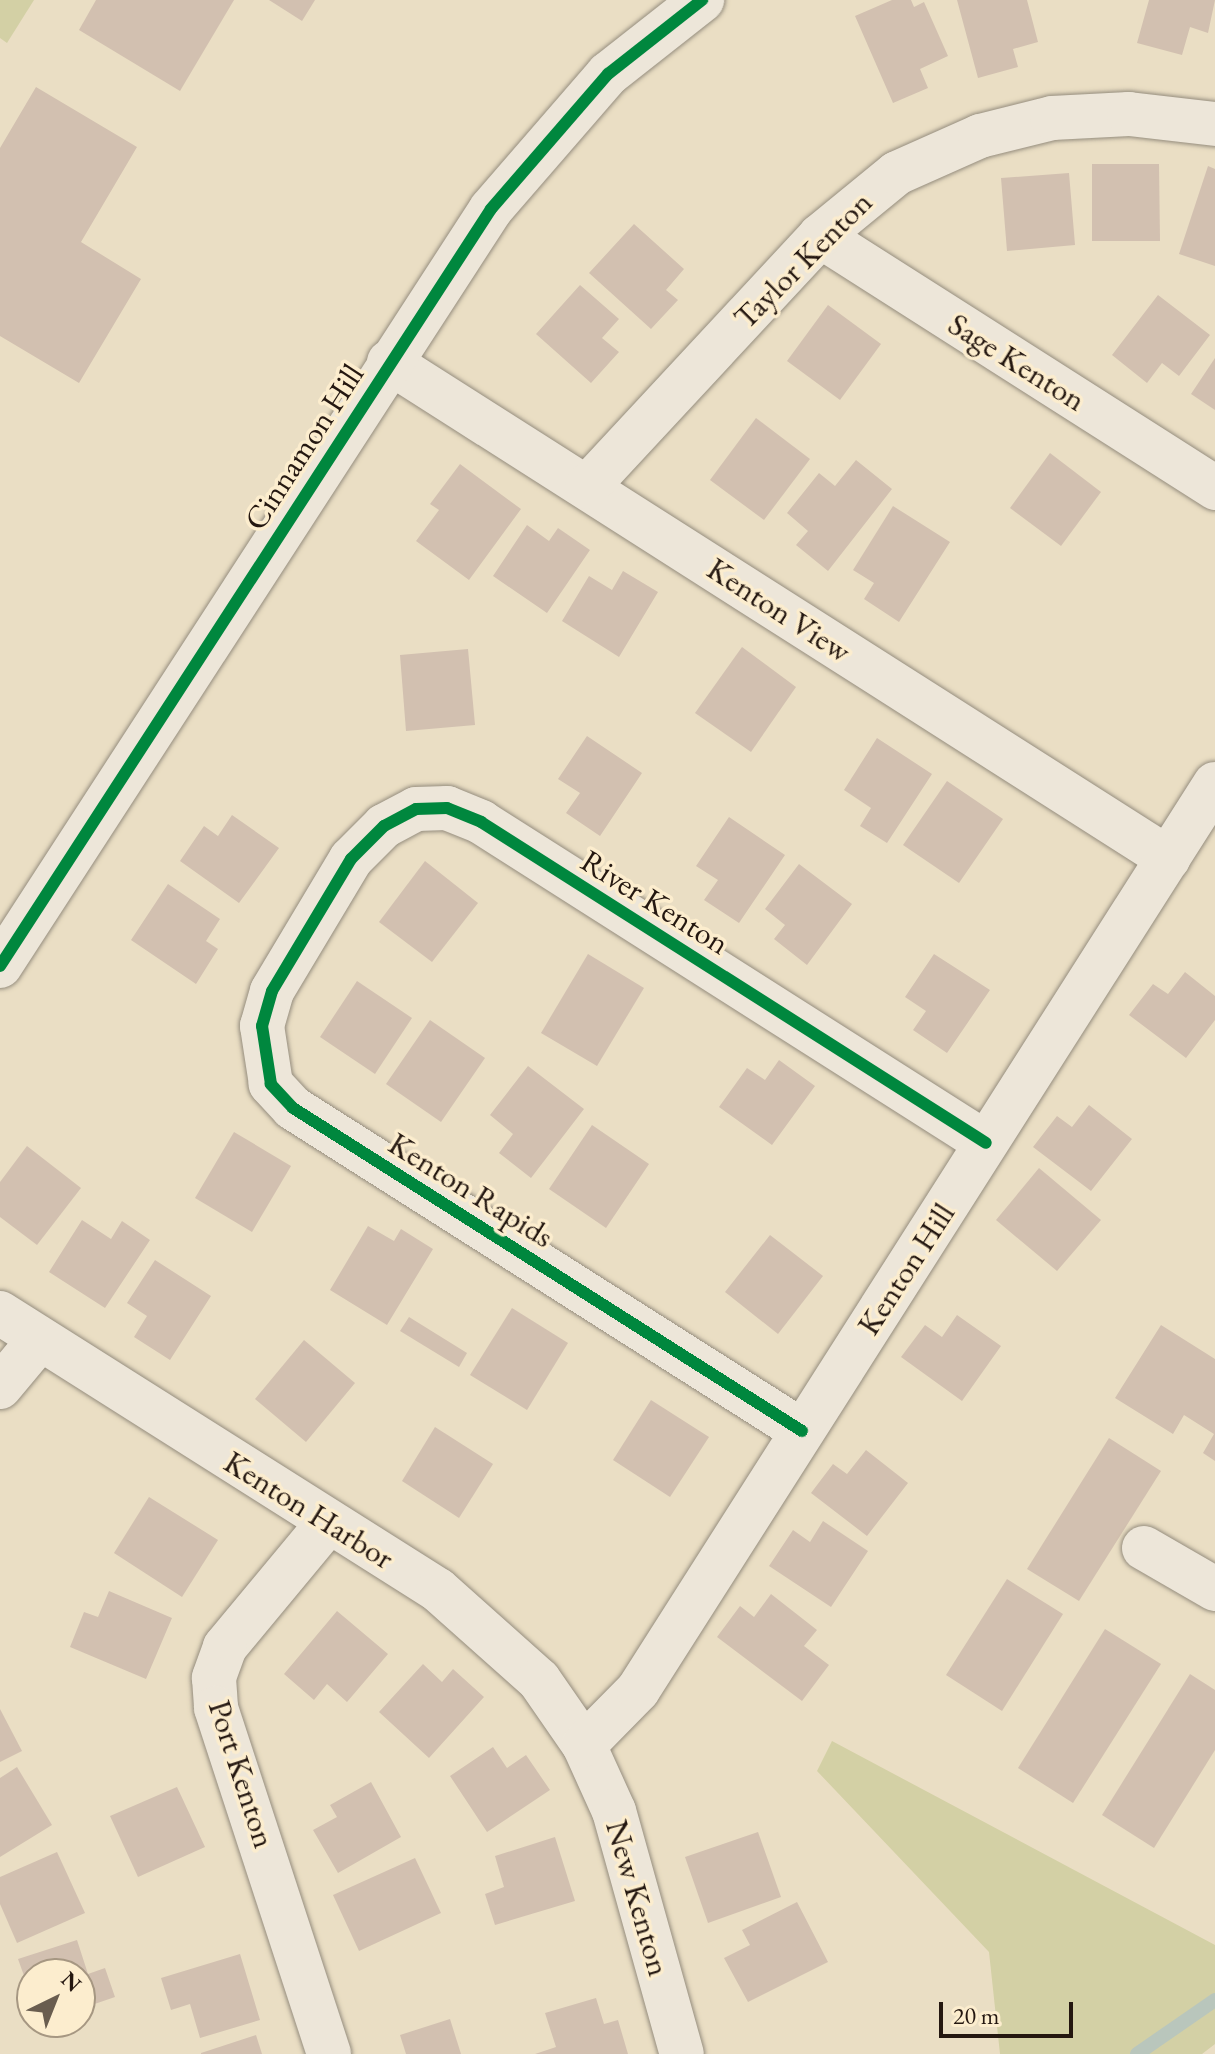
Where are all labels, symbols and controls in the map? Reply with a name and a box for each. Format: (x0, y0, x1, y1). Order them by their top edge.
street label: Taylor Kenton (726, 183, 880, 337)
street label: Sage Kenton (941, 305, 1093, 419)
street label: Cinnamon Hill (236, 357, 372, 537)
street label: Kenton View (700, 549, 858, 671)
street label: River Kenton (574, 841, 736, 963)
street label: Kenton Rapids (382, 1124, 560, 1256)
street label: Kenton Hill (849, 1196, 963, 1342)
street label: Kenton Harbor (217, 1443, 401, 1577)
street label: Port Kenton (200, 1695, 284, 1853)
street label: New Kenton (597, 1816, 679, 1980)
north arrow (16, 1958, 96, 2038)
text: N (55, 1965, 88, 1998)
scale bar (943, 1986, 1077, 2036)
text: 20 m (953, 2000, 1000, 2031)

